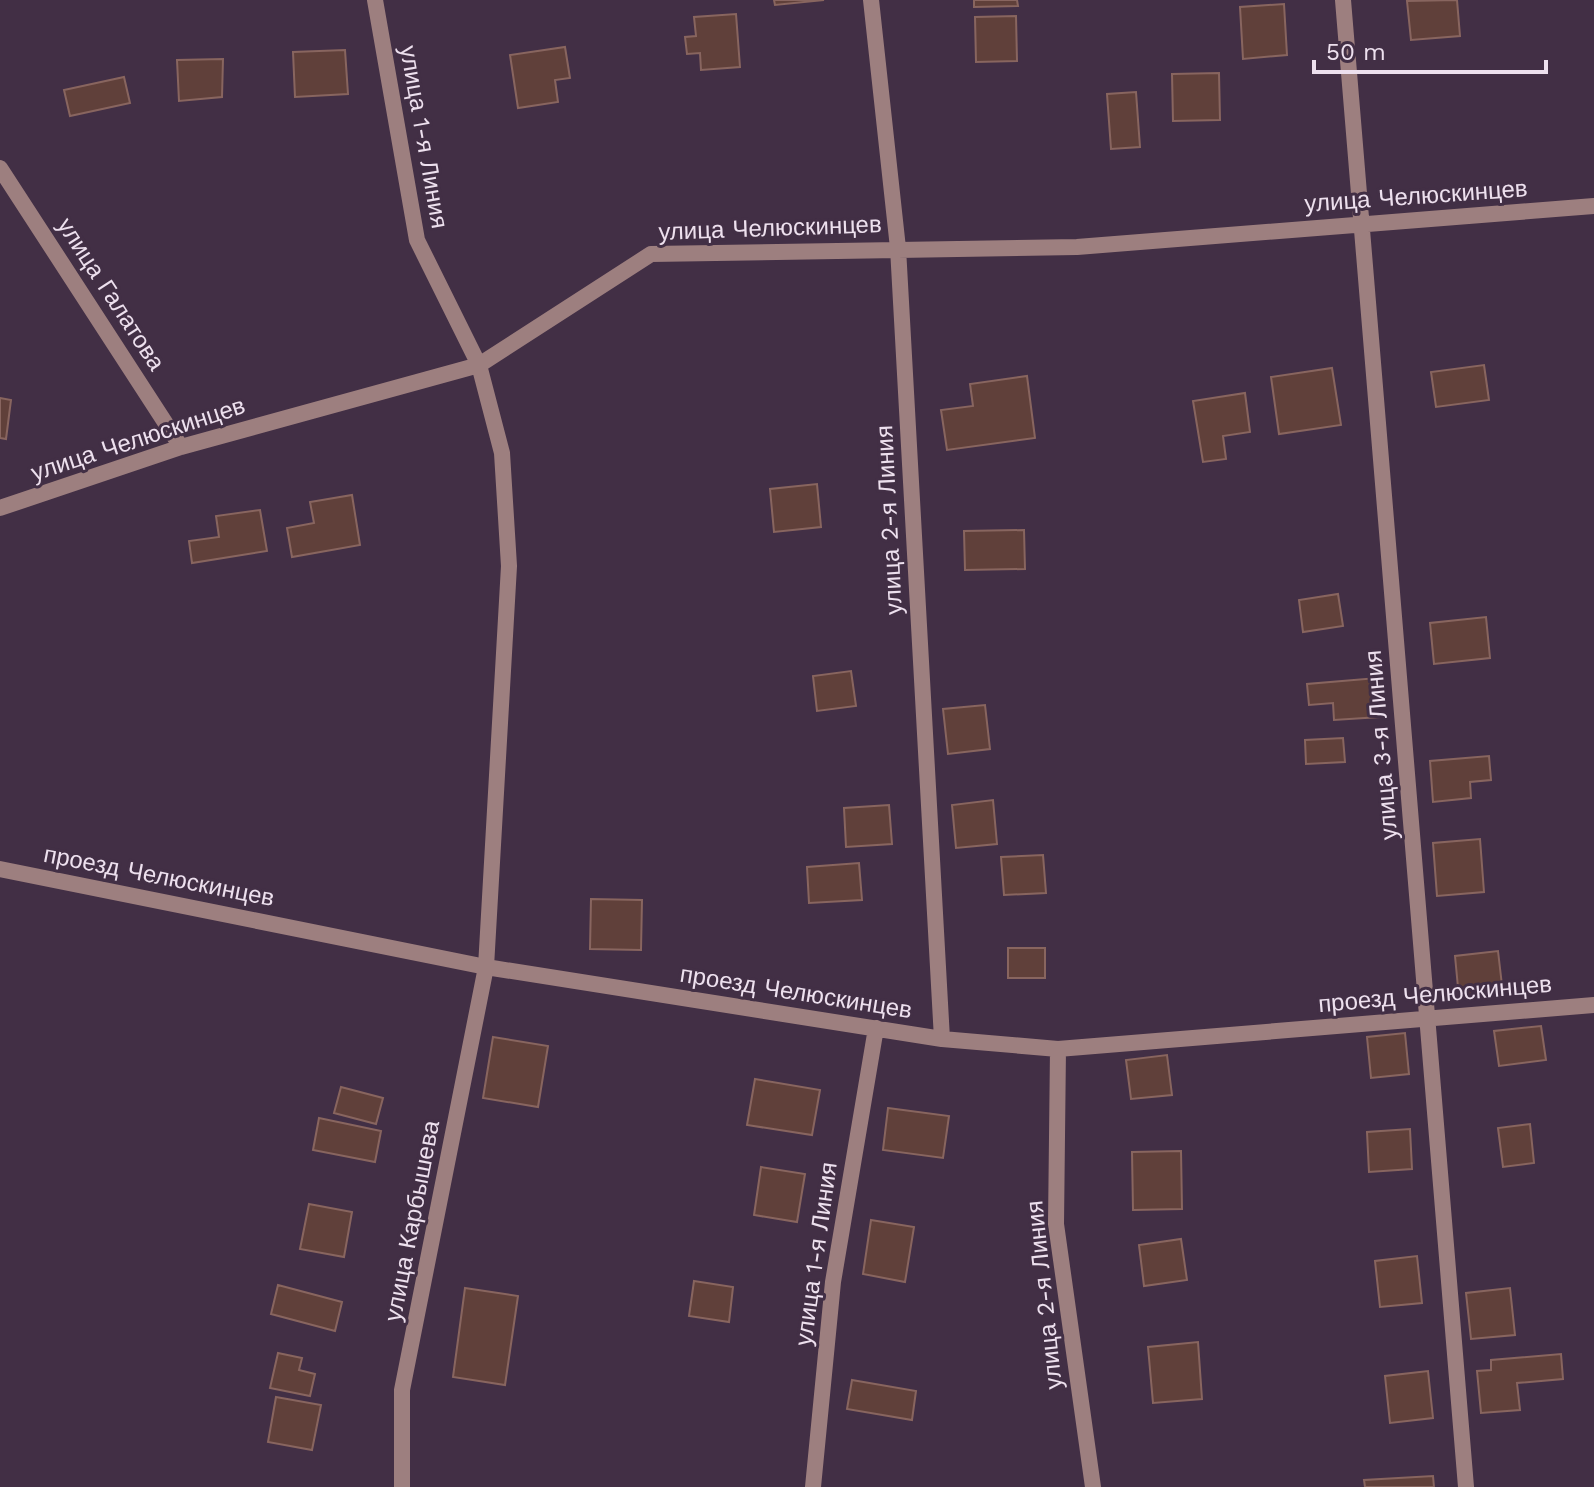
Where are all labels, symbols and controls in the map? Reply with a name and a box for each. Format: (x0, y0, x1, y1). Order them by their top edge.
scale bar (1314, 24, 1546, 74)
text: 50 m (1326, 38, 1386, 66)
street label: улица 1-я Линия (394, 43, 454, 231)
street label: улица Челюскинцев (1304, 174, 1528, 218)
street label: улица Челюскинцев (658, 210, 882, 246)
street label: улица Галатова (51, 213, 171, 376)
street label: улица Челюскинцев (27, 391, 249, 487)
street label: улица 2-я Линия (870, 424, 908, 616)
street label: улица 3-я Линия (1359, 649, 1403, 841)
street label: проезд Челюскинцев (41, 840, 277, 912)
street label: проезд Челюскинцев (678, 960, 914, 1024)
street label: проезд Челюскинцев (1317, 970, 1553, 1018)
street label: улица Карбышева (379, 1117, 445, 1324)
street label: улица 1-я Линия (789, 1160, 843, 1348)
street label: улица 2-я Линия (1020, 1199, 1068, 1391)

